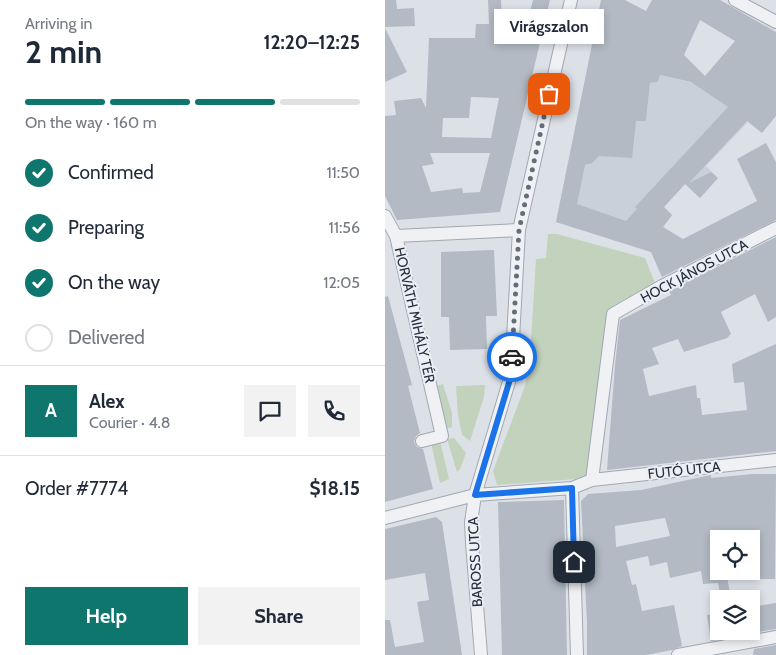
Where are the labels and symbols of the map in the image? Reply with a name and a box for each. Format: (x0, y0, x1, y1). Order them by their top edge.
callout: Virágszalon (494, 9, 604, 44)
pin (528, 73, 570, 115)
street label: HOCK JÁNOS UTCA (637, 235, 751, 307)
street label: HORVÁTH MIHÁLY TÉR (391, 245, 440, 385)
courier (487, 332, 537, 382)
street label: FUTÓ UTCA (647, 457, 722, 483)
street label: BAROSS UTCA (464, 516, 486, 608)
pin (553, 541, 595, 583)

